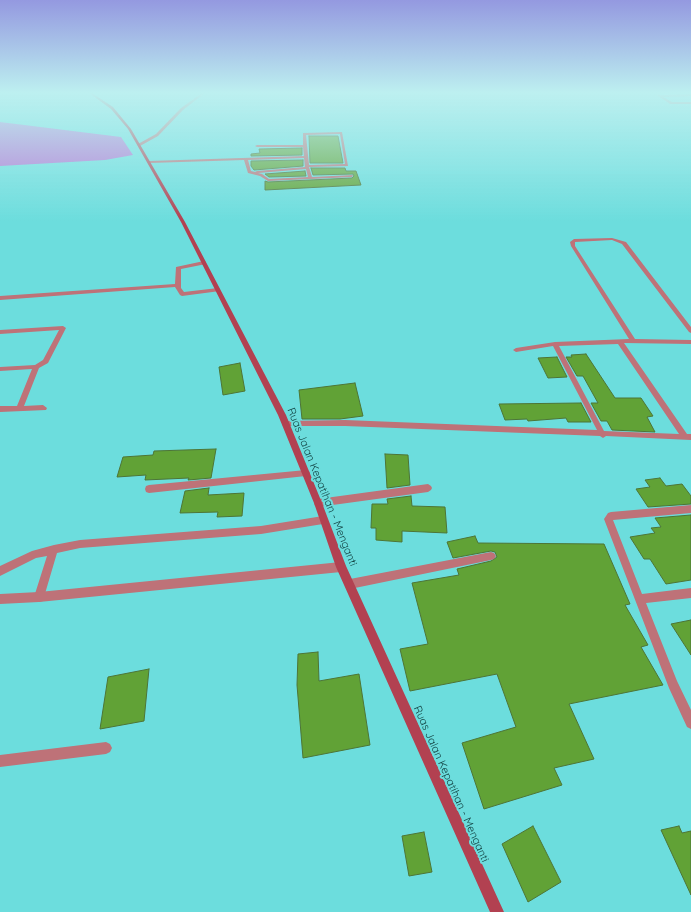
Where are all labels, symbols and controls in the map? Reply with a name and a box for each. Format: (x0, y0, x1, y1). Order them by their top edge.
street label: Ruas Jalan Kepatihan - Menganti (284, 406, 360, 568)
street label: Ruas Jalan Kepatihan - Menganti (410, 704, 492, 864)

